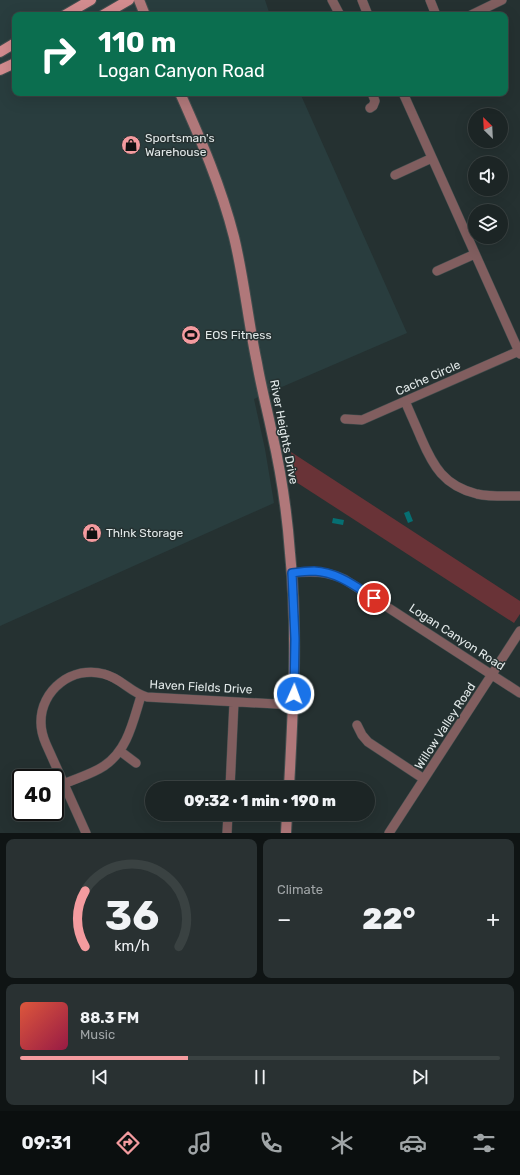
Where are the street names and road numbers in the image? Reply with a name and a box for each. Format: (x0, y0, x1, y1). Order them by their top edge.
street label: Cache Circle (393, 357, 463, 399)
street label: River Heights Drive (267, 378, 301, 486)
street label: Logan Canyon Road (407, 601, 507, 673)
street label: Haven Fields Drive (149, 677, 253, 697)
street label: Willow Valley Road (412, 680, 478, 772)

